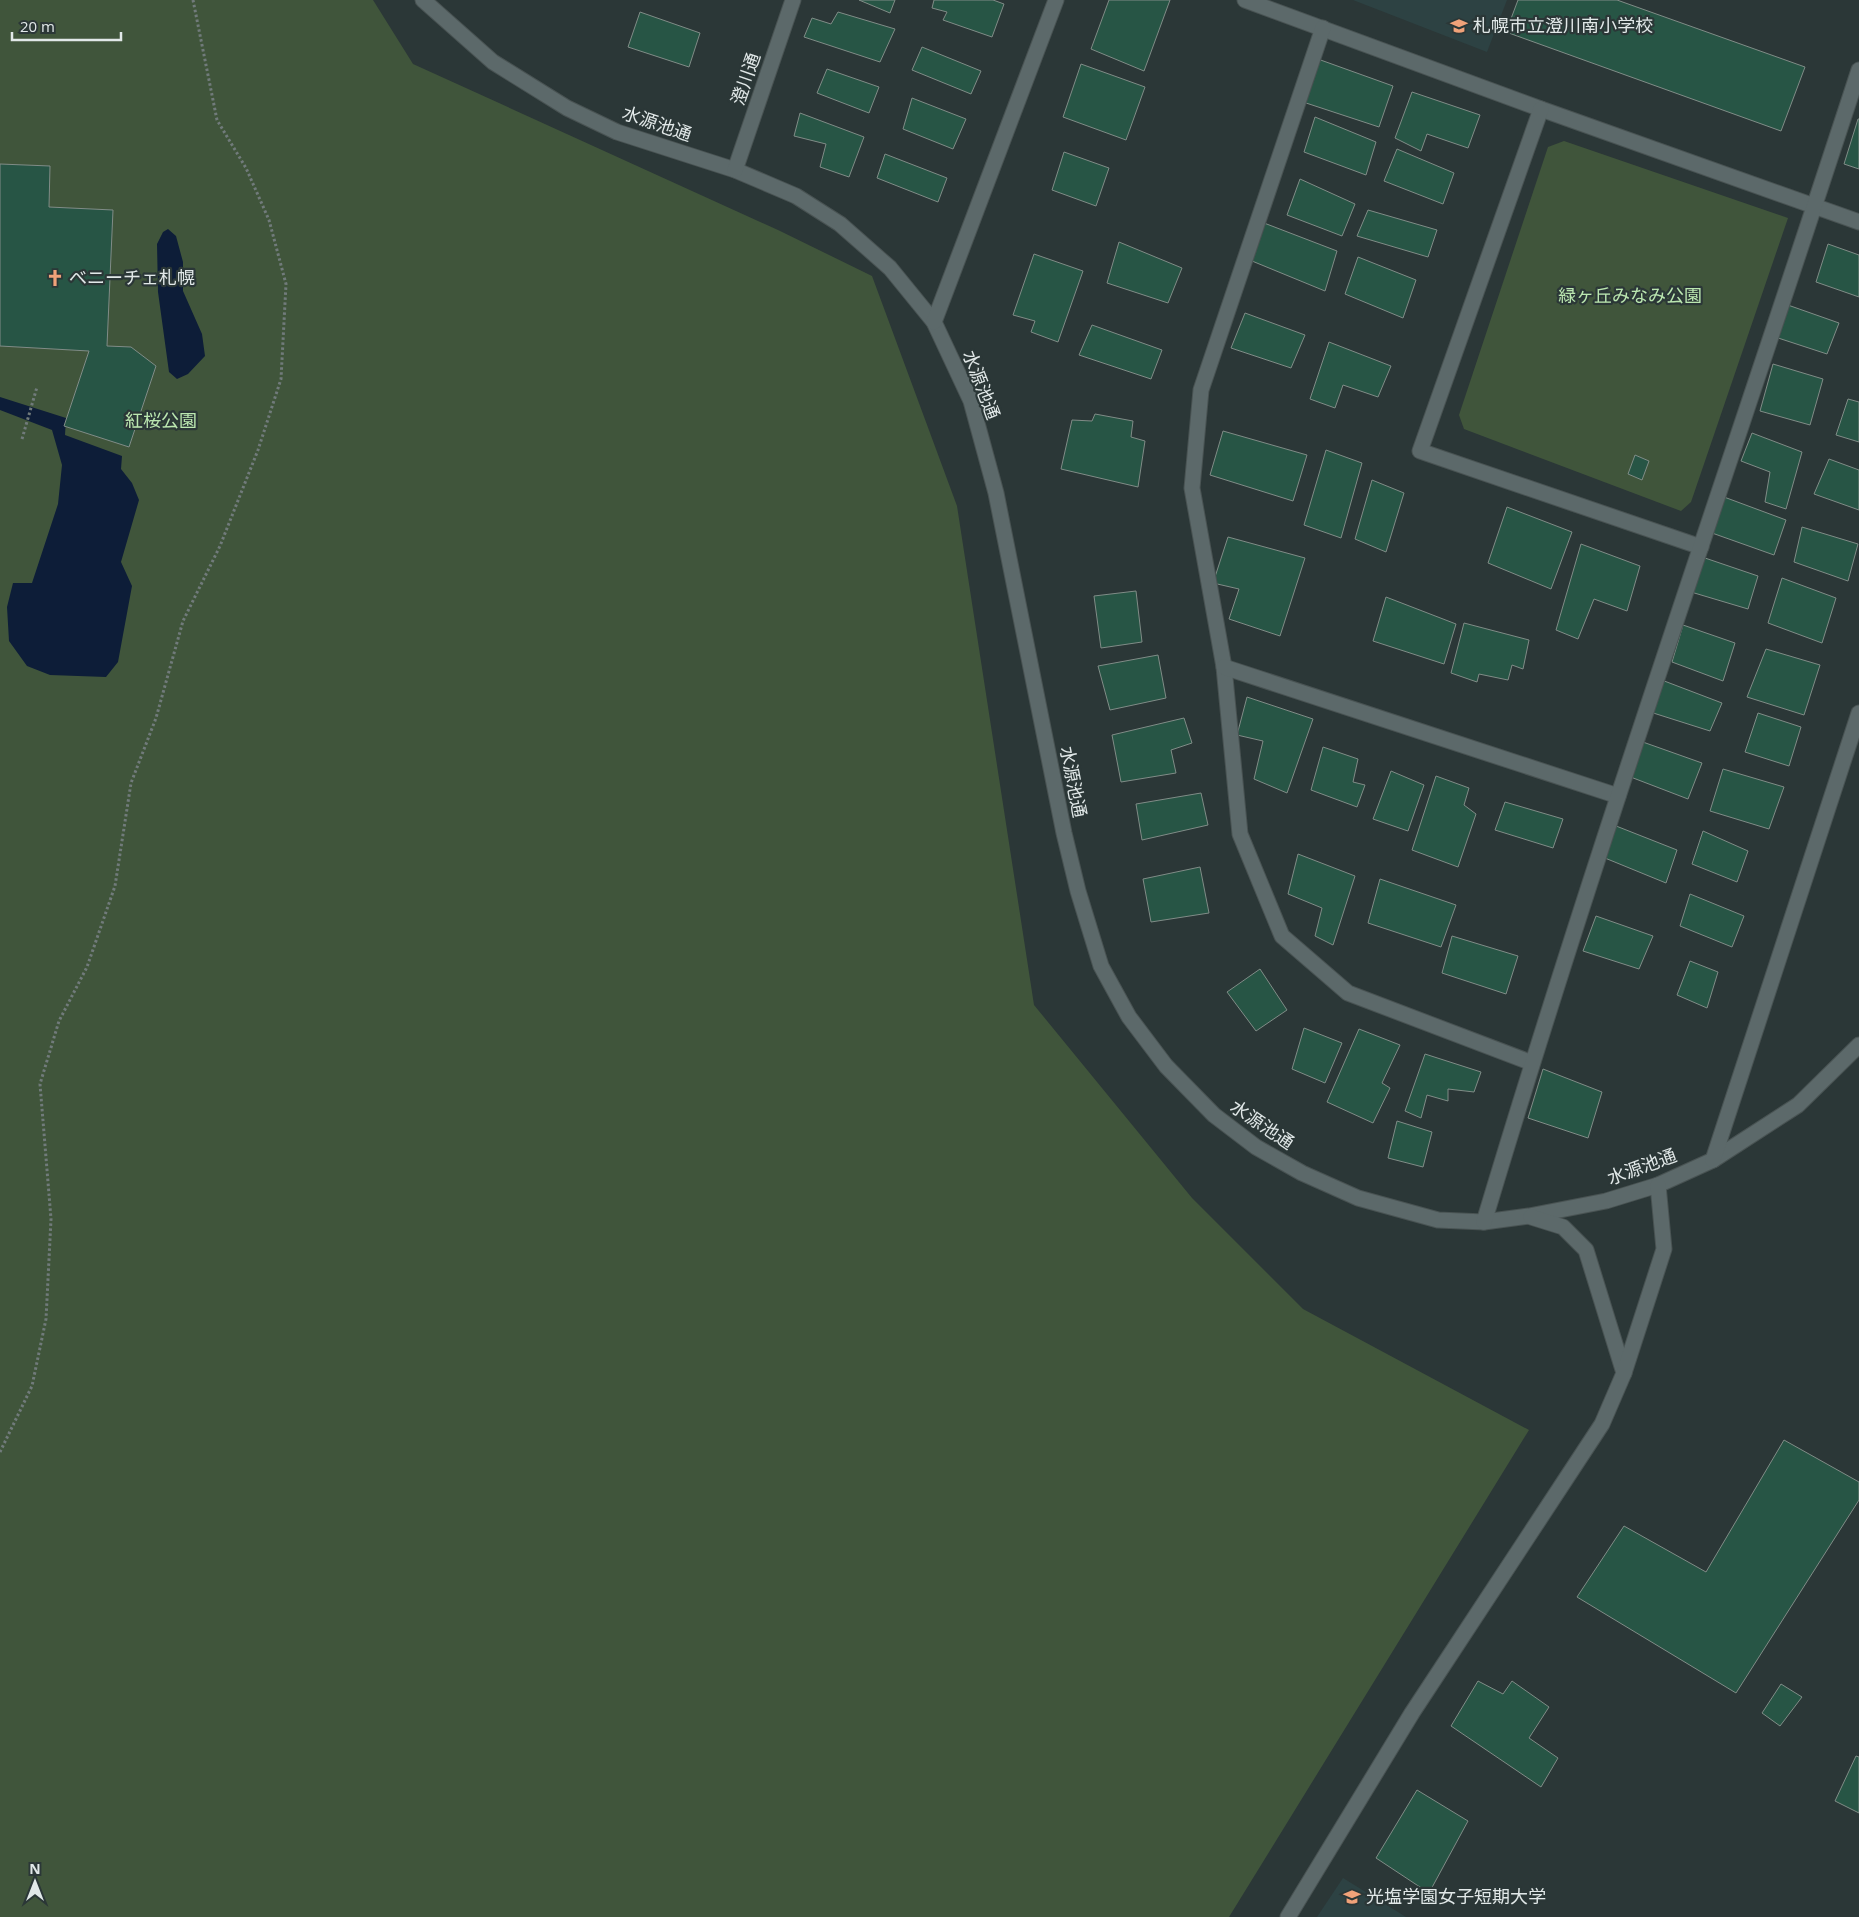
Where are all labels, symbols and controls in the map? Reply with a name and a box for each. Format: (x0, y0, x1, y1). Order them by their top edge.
scale bar (12, 10, 121, 42)
place label: 札幌市立澄川南小学校 (1473, 13, 1653, 37)
text: 20 m (20, 16, 55, 36)
school or university icon: 札幌市立澄川南小学校 (1449, 16, 1469, 36)
street label: 澄川通 (725, 49, 765, 108)
street label: 水源池通 (619, 100, 695, 146)
place label: べニーチェ札幌 (69, 265, 195, 289)
church icon: べニーチェ札幌 (45, 268, 65, 288)
park label: 緑ヶ丘みなみ公園 (1558, 283, 1702, 307)
street label: 水源池通 (958, 347, 1006, 423)
park label: 紅桜公園 (125, 408, 197, 432)
street label: 水源池通 (1055, 744, 1093, 819)
street label: 水源池通 (1226, 1094, 1299, 1154)
street label: 水源池通 (1604, 1142, 1680, 1190)
north arrow (10, 1857, 60, 1907)
text: N (29, 1859, 41, 1878)
place label: 光塩学園女子短期大学 (1366, 1884, 1546, 1908)
school or university icon: 光塩学園女子短期大学 (1342, 1887, 1362, 1907)

